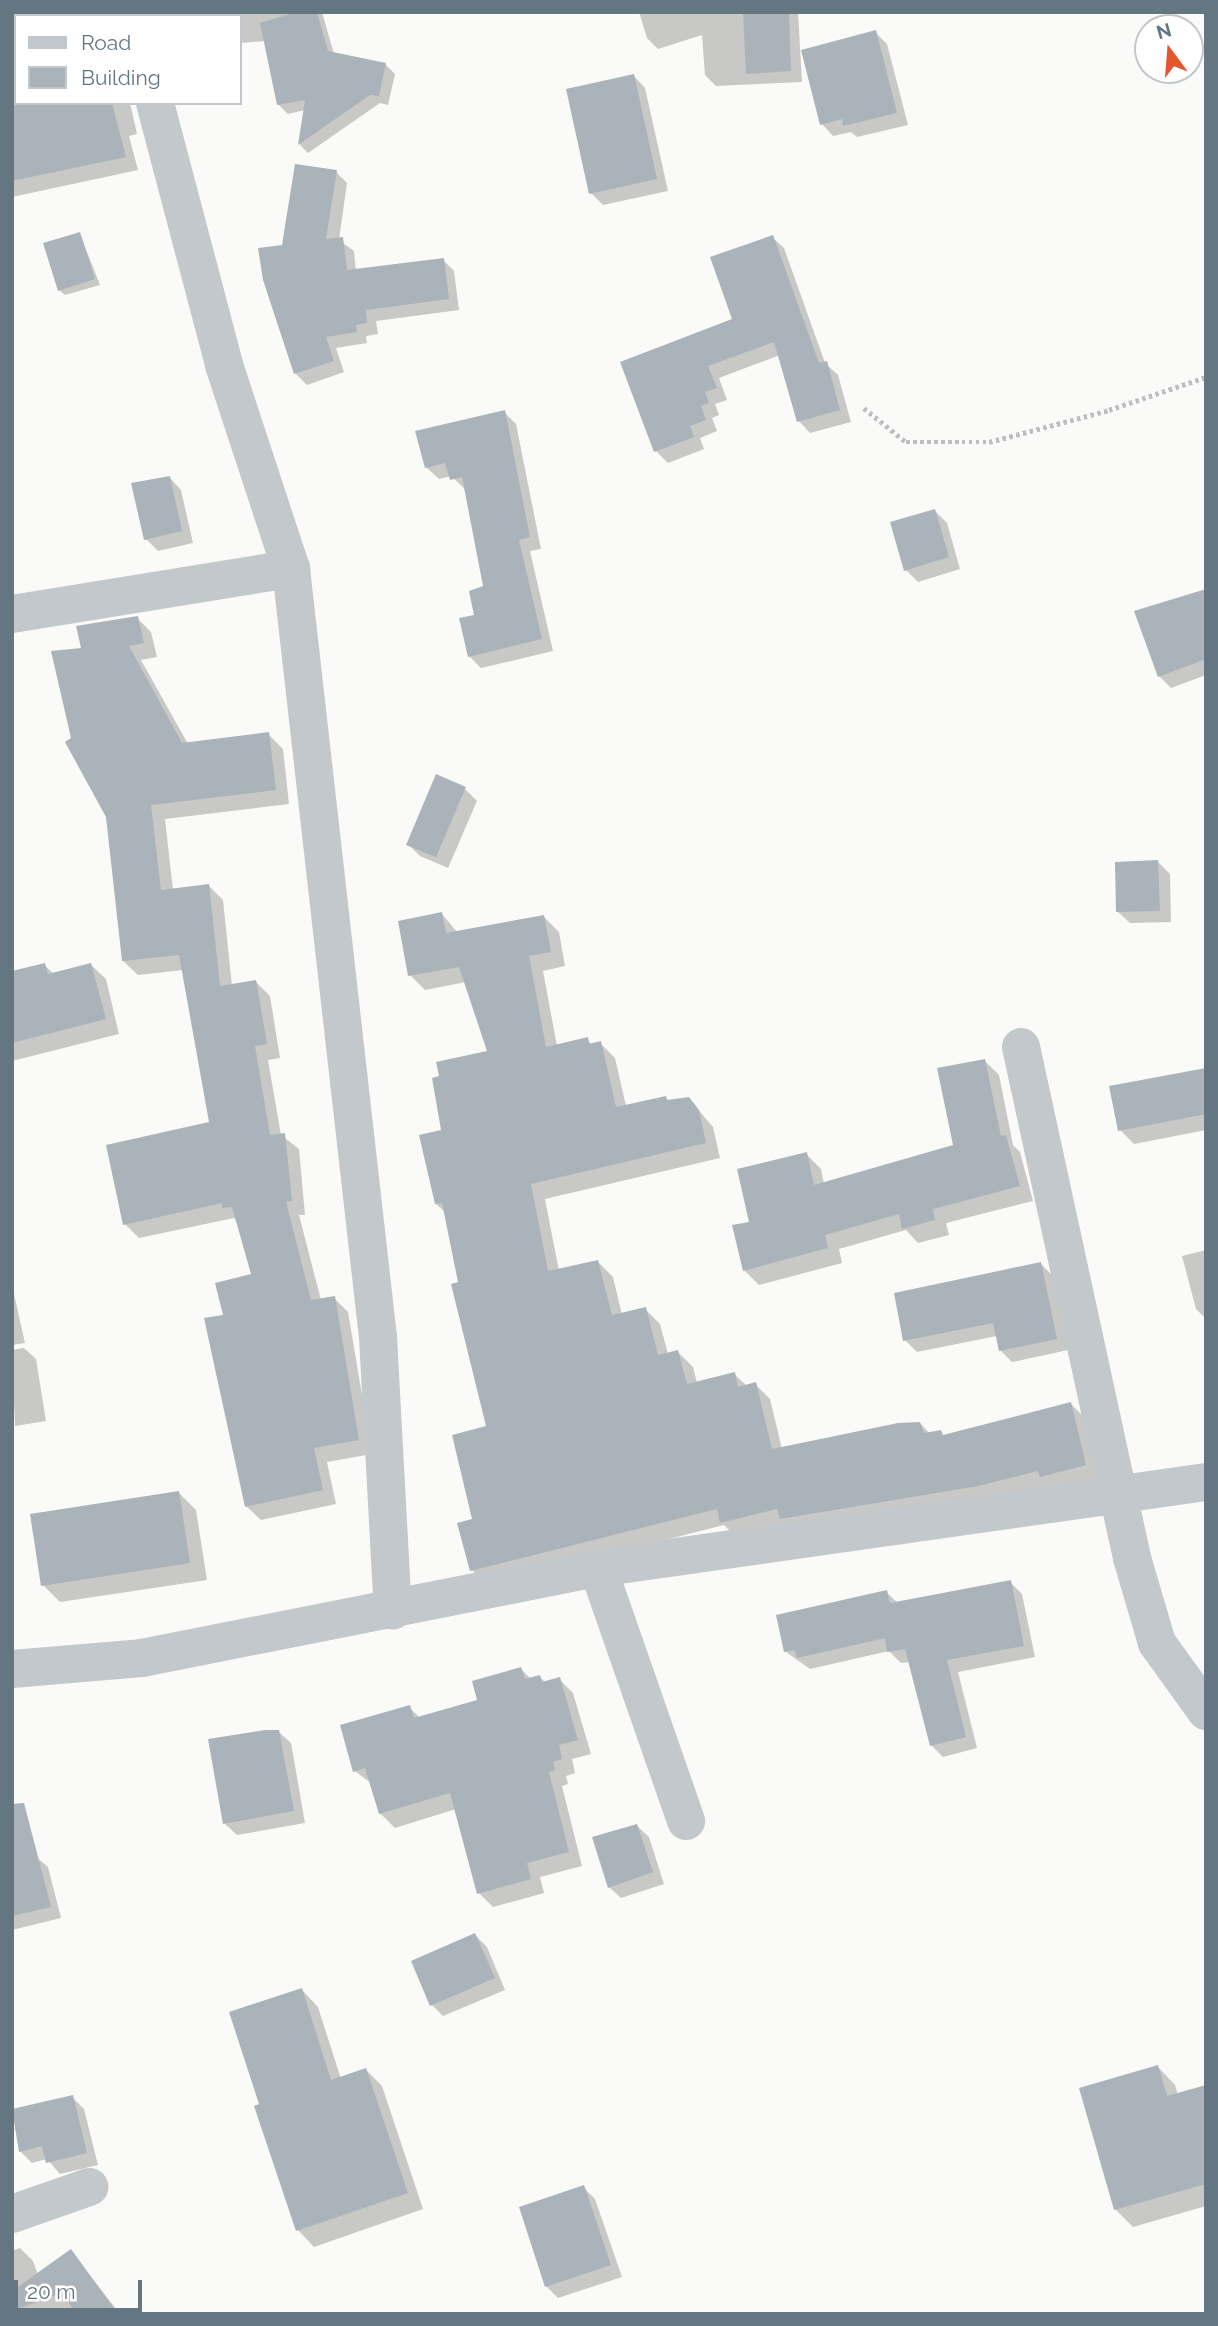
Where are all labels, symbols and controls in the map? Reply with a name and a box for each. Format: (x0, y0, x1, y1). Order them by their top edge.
legend (14, 14, 242, 105)
north arrow (1134, 14, 1204, 84)
text: N (1154, 18, 1174, 43)
text: Road (81, 30, 131, 55)
text: Building (81, 65, 161, 90)
scale bar (18, 2266, 145, 2310)
text: 20 m (27, 2279, 75, 2304)

